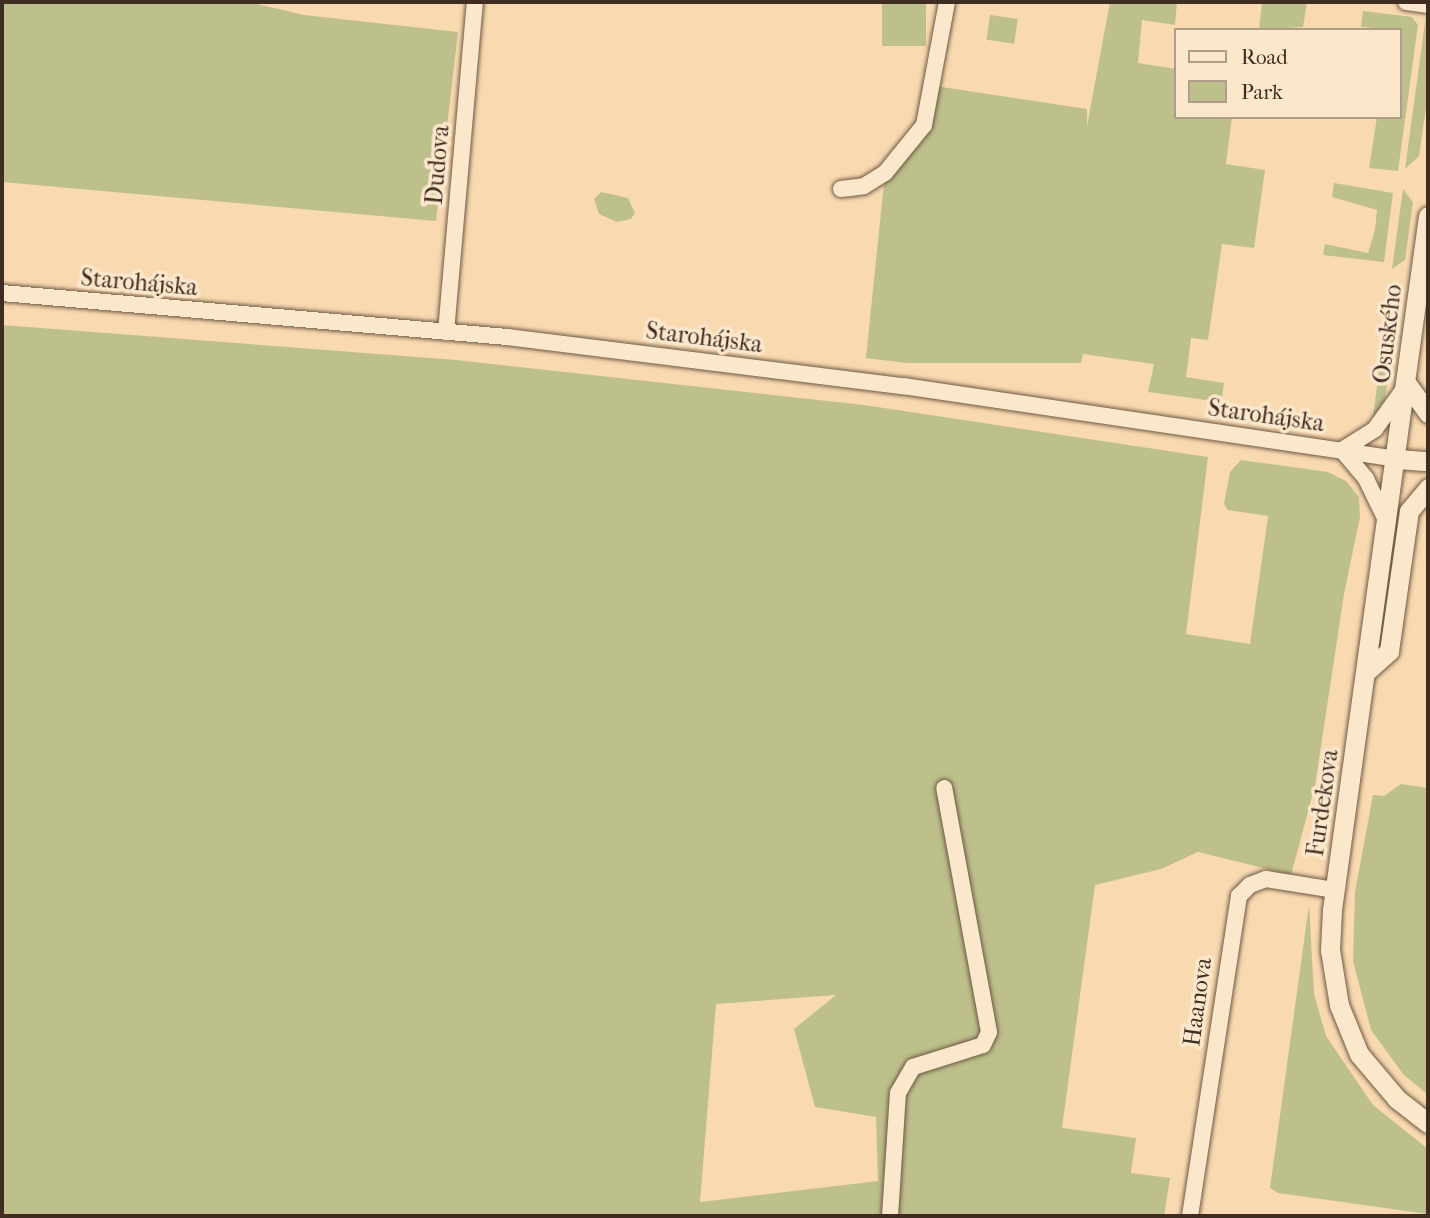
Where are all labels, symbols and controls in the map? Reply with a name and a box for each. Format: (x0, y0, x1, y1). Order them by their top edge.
legend (1174, 28, 1402, 119)
text: Road (1241, 45, 1288, 69)
text: Park (1241, 80, 1283, 104)
street label: Dudova (420, 124, 456, 206)
street label: Starohájska (79, 264, 199, 302)
street label: Osuského (1368, 283, 1408, 385)
street label: Starohájska (644, 317, 764, 359)
street label: Starohájska (1206, 394, 1326, 438)
street label: Furdekova (1301, 748, 1345, 858)
street label: Haanova (1178, 956, 1218, 1048)

